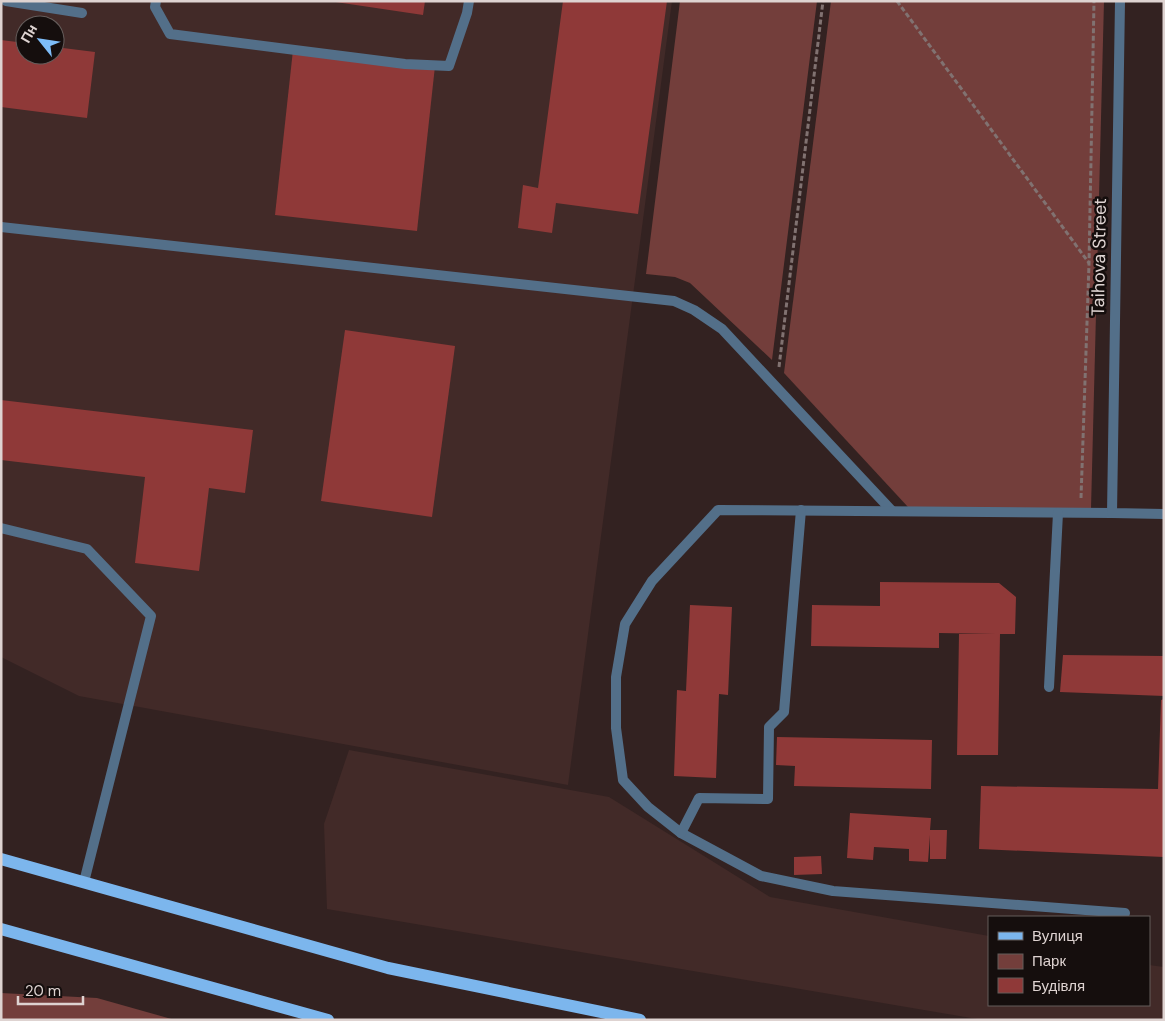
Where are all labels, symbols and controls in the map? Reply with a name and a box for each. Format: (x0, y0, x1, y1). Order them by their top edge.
north arrow (15, 15, 65, 65)
text: Пн (16, 21, 41, 46)
street label: Taihova Street (1086, 198, 1112, 316)
legend (988, 916, 1150, 1006)
text: Вулиця (1032, 926, 1083, 946)
text: Парк (1032, 951, 1066, 971)
scale bar (18, 974, 82, 1006)
text: Будівля (1032, 976, 1085, 996)
text: 20 m (25, 981, 61, 1001)

